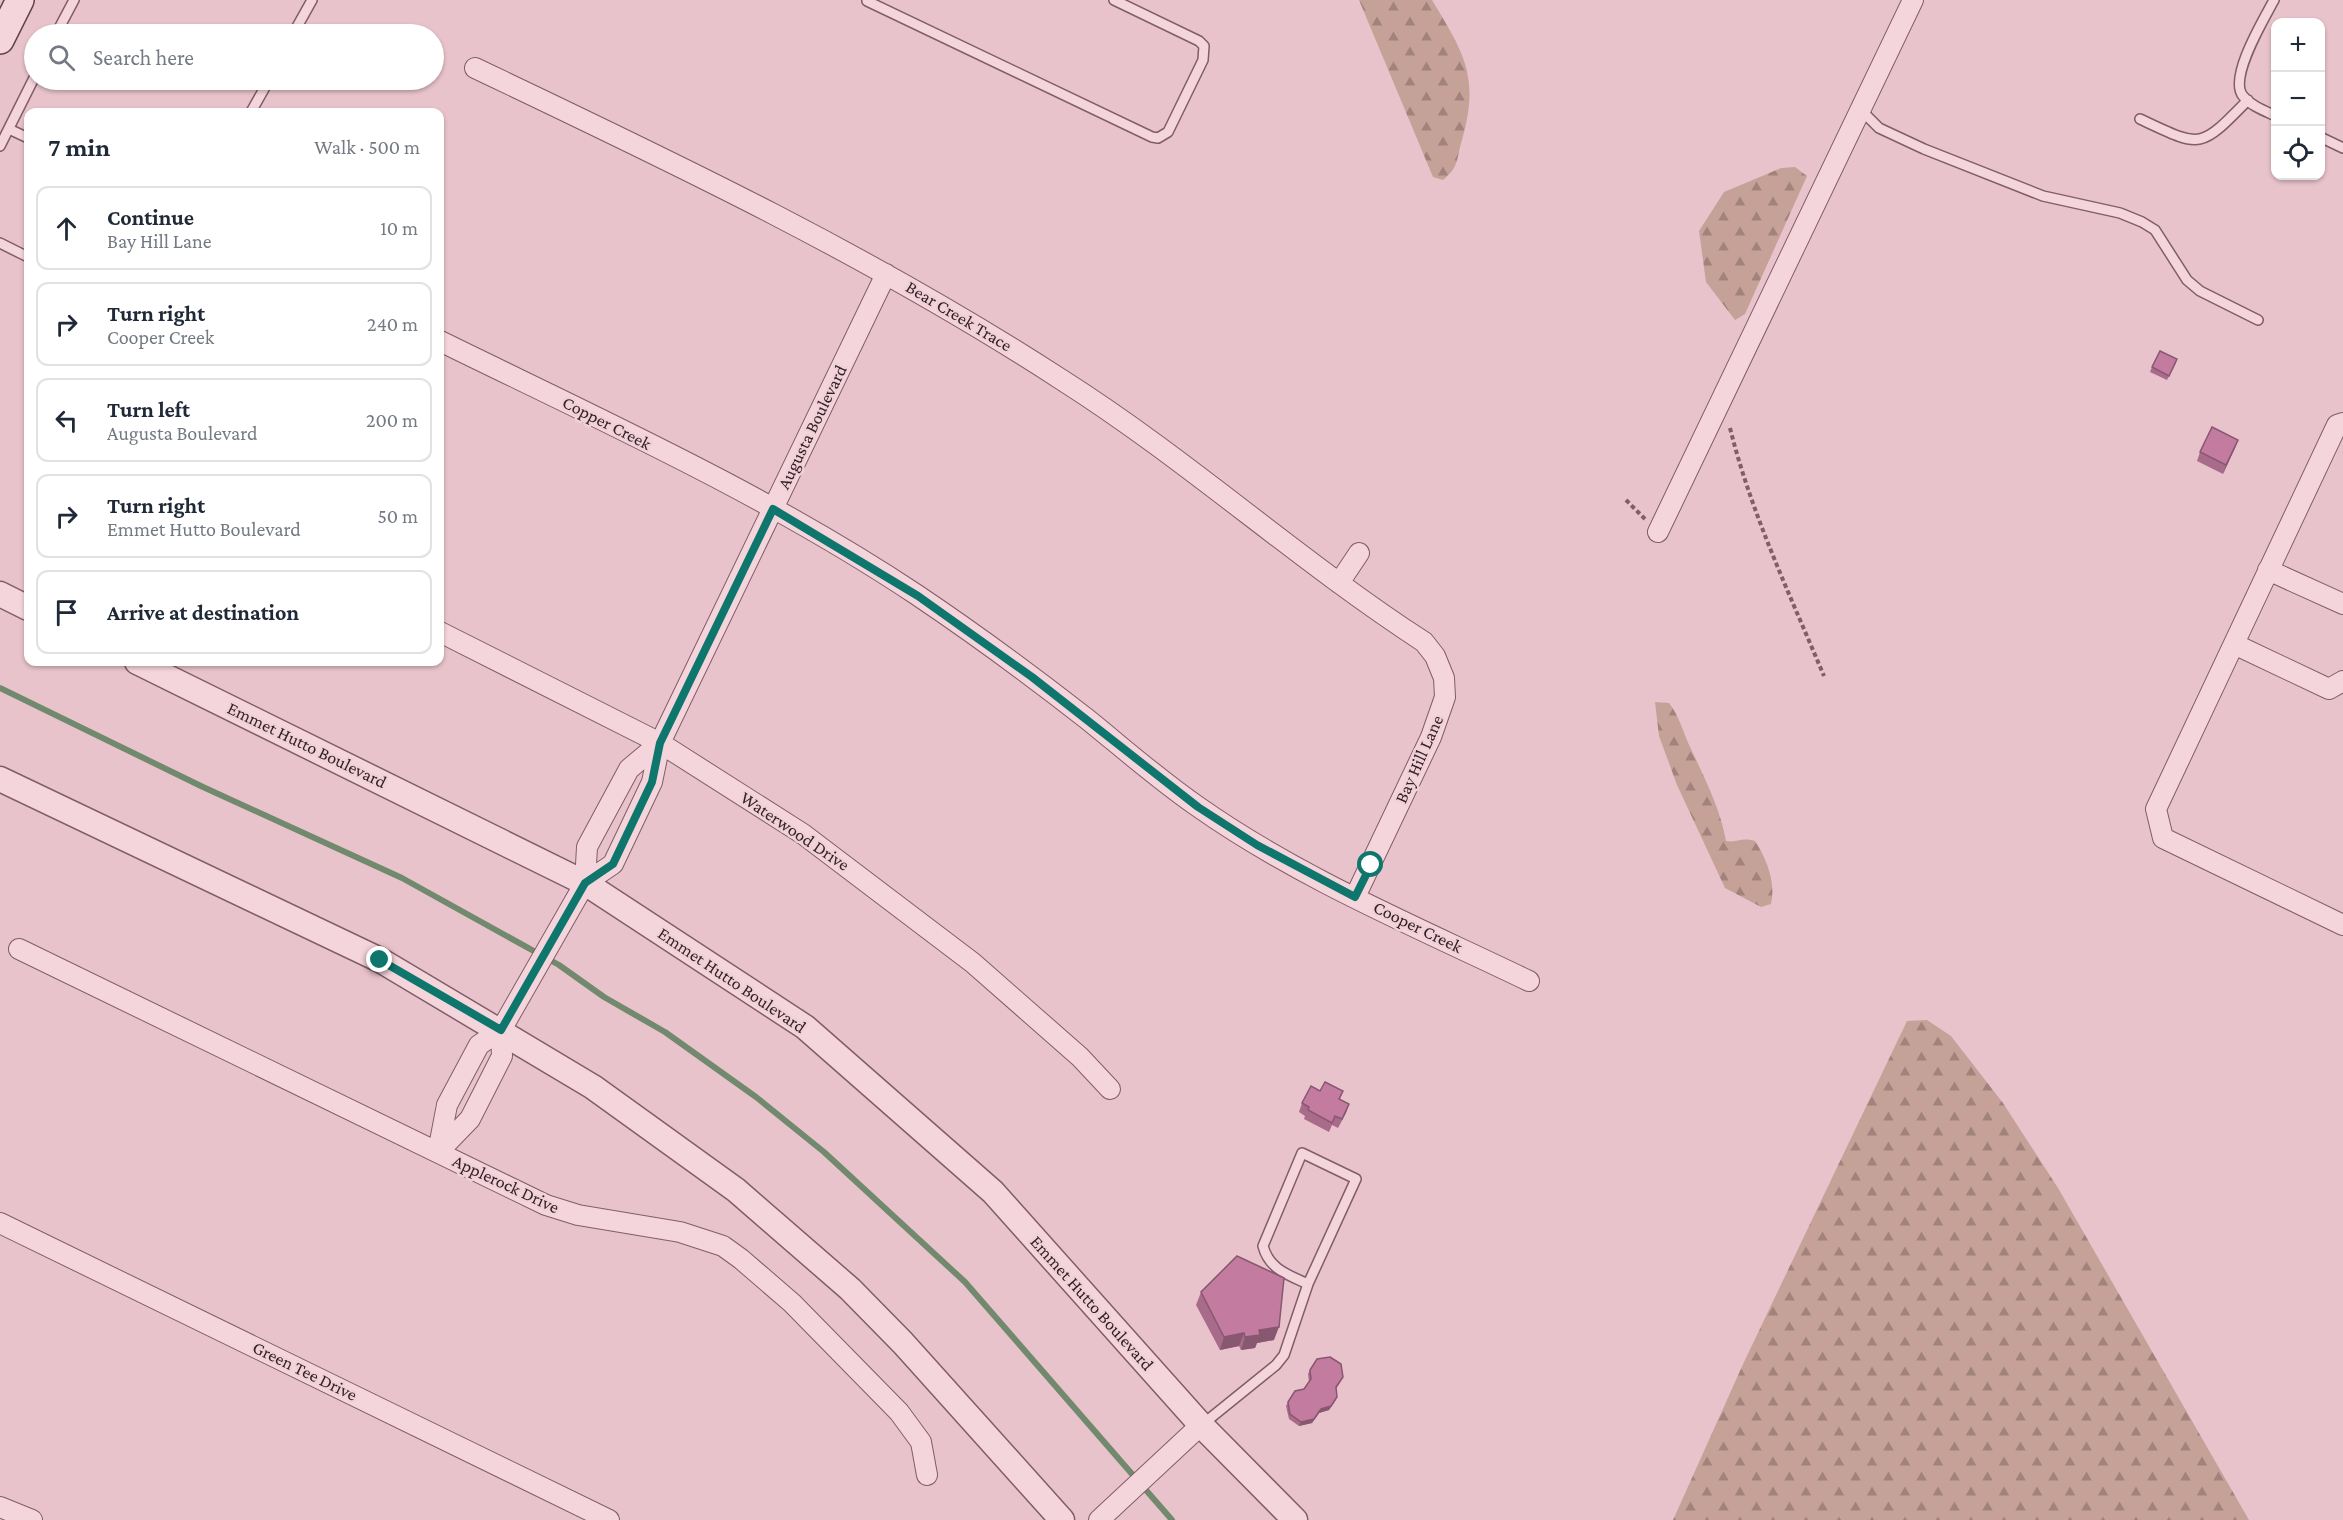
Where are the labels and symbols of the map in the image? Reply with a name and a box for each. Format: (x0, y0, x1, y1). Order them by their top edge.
street label: Bear Creek Trace (903, 277, 1016, 355)
street label: Augusta Boulevard (773, 361, 851, 492)
street label: Copper Creek (559, 392, 655, 454)
street label: Emmet Hutto Boulevard (224, 698, 390, 792)
street label: Bay Hill Lane (1391, 712, 1447, 806)
street label: Waterwood Drive (737, 787, 853, 875)
route start (1357, 851, 1383, 877)
street label: Cooper Creek (1370, 897, 1466, 957)
street label: Emmet Hutto Boulevard (654, 923, 810, 1037)
route end (366, 946, 392, 972)
street label: Applerock Drive (450, 1151, 562, 1217)
street label: Emmet Hutto Boulevard (1026, 1232, 1158, 1375)
street label: Green Tee Drive (250, 1337, 361, 1405)

